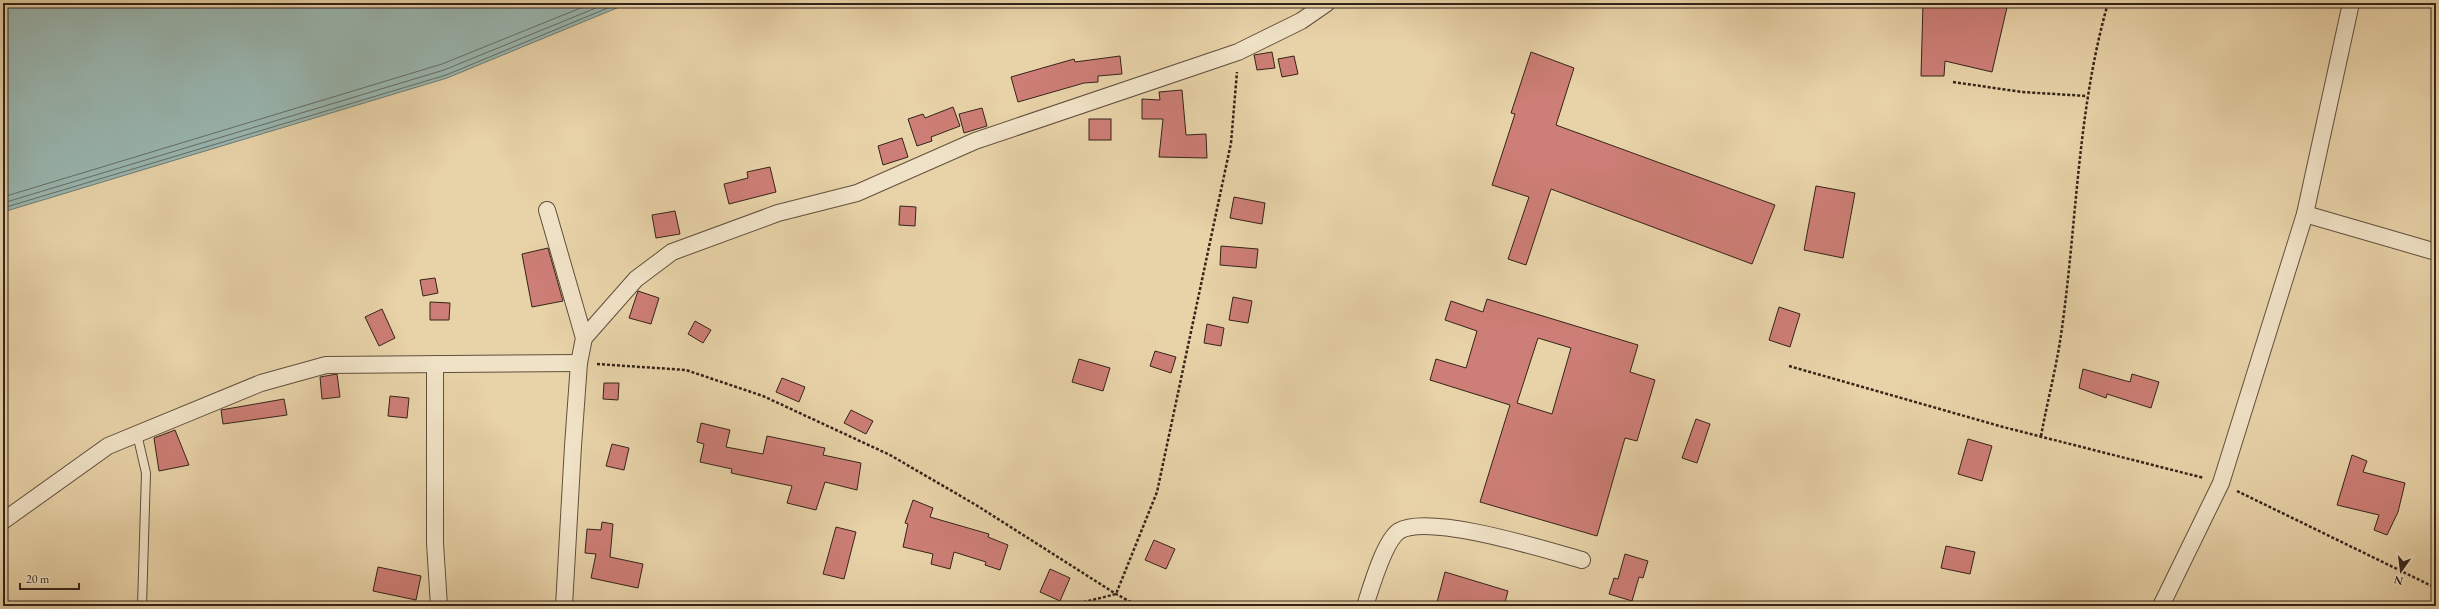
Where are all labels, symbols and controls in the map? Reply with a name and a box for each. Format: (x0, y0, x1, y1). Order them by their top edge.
north arrow (2381, 551, 2421, 591)
scale bar (20, 565, 79, 591)
text: 20 m (26, 571, 50, 587)
text: N (2392, 573, 2405, 589)

